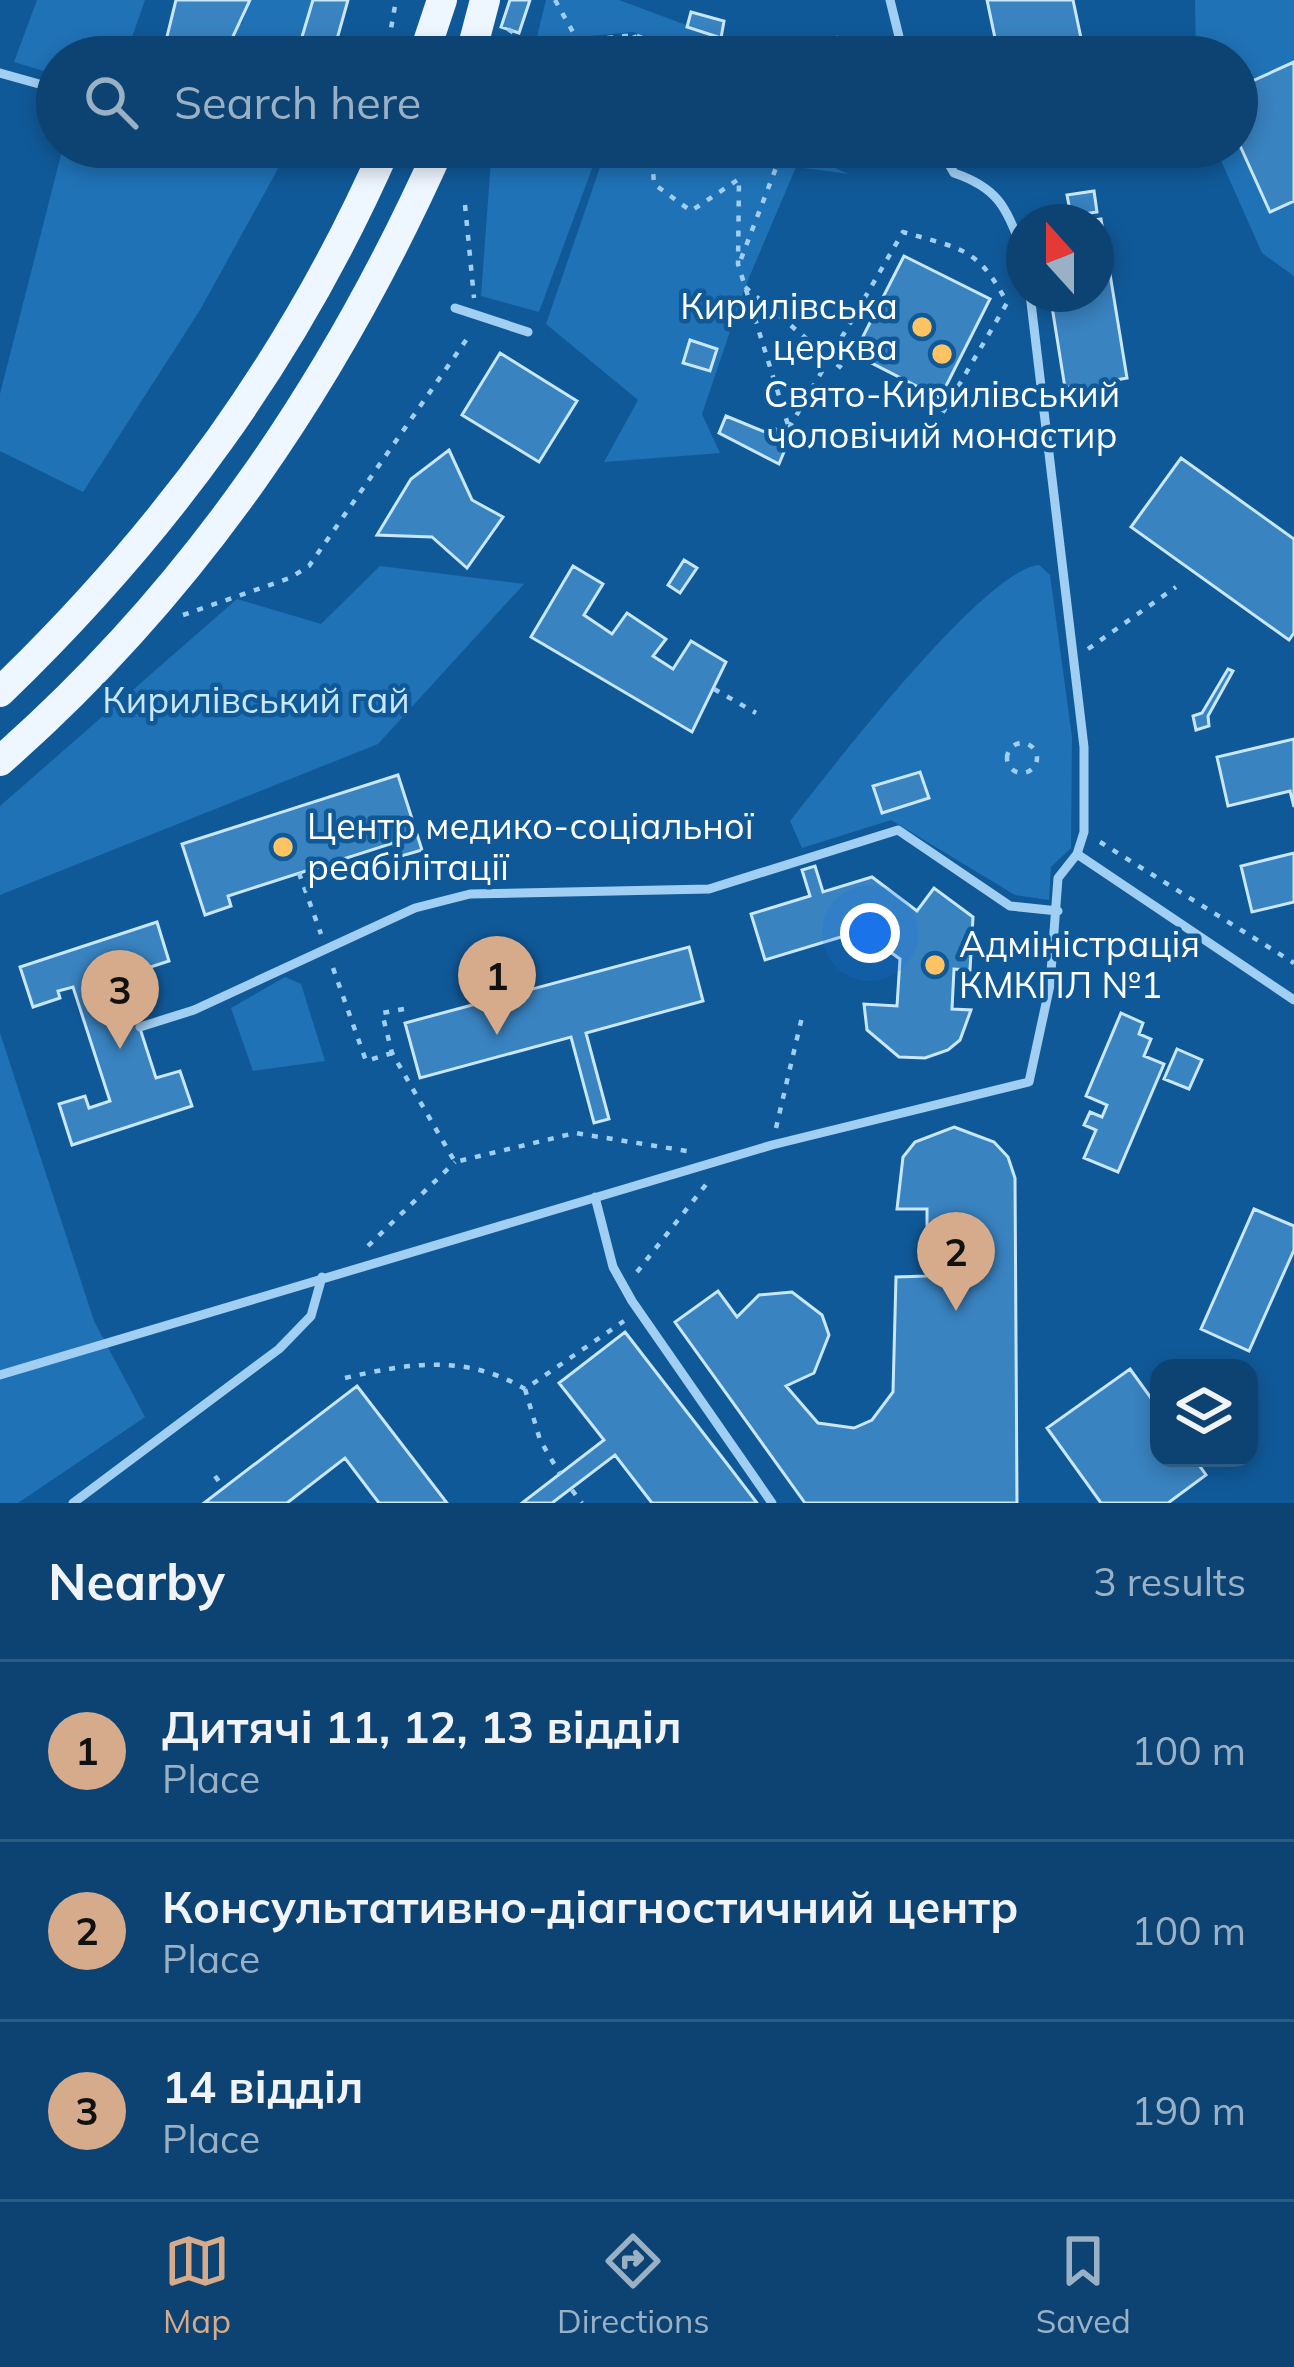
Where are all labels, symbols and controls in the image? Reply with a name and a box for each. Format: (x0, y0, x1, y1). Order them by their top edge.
search box (36, 36, 1258, 168)
icon: search (78, 69, 144, 135)
text: Search here (174, 74, 421, 130)
north arrow (1006, 204, 1114, 312)
place label: Кирилівська церква (680, 283, 898, 369)
marker: Кирилівська церква (909, 314, 935, 340)
marker: Свято-Кирилівський чоловічий монастир (929, 341, 955, 367)
place label: Свято-Кирилівський чоловічий монастир (764, 371, 1120, 457)
park label: Кирилівський гай (102, 677, 410, 722)
place label: Центр медико-соціальної реабілітації (307, 803, 755, 889)
marker: Центр медико-соціальної реабілітації (270, 834, 296, 860)
your location (840, 903, 900, 963)
place label: Адміністрація КМКПЛ №1 (959, 921, 1200, 1007)
pin: 1 (458, 936, 536, 1035)
pin: 3 (81, 950, 159, 1049)
marker: Адміністрація КМКПЛ №1 (922, 952, 948, 978)
pin: 2 (917, 1212, 995, 1311)
map controls (1150, 1359, 1258, 1467)
button: layers (1150, 1359, 1258, 1467)
text: Nearby (48, 1549, 225, 1613)
text: 3 results (1093, 1557, 1246, 1606)
text: Дитячі 11, 12, 13 відділ (162, 1698, 682, 1754)
text: 1 (75, 1726, 99, 1775)
text: 100 m (1131, 1726, 1246, 1775)
text: Place (162, 1754, 260, 1803)
text: Консультативно-діагностичний центр (162, 1878, 1019, 1934)
text: 2 (75, 1906, 99, 1955)
text: 100 m (1131, 1906, 1246, 1955)
text: Place (162, 1934, 260, 1983)
text: 14 відділ (162, 2058, 364, 2114)
text: 3 (75, 2086, 99, 2135)
text: 190 m (1131, 2086, 1246, 2135)
text: Place (162, 2114, 260, 2163)
tab: Map (163, 2228, 231, 2341)
tab: Directions (557, 2228, 710, 2341)
tab: Saved (1036, 2228, 1131, 2341)

